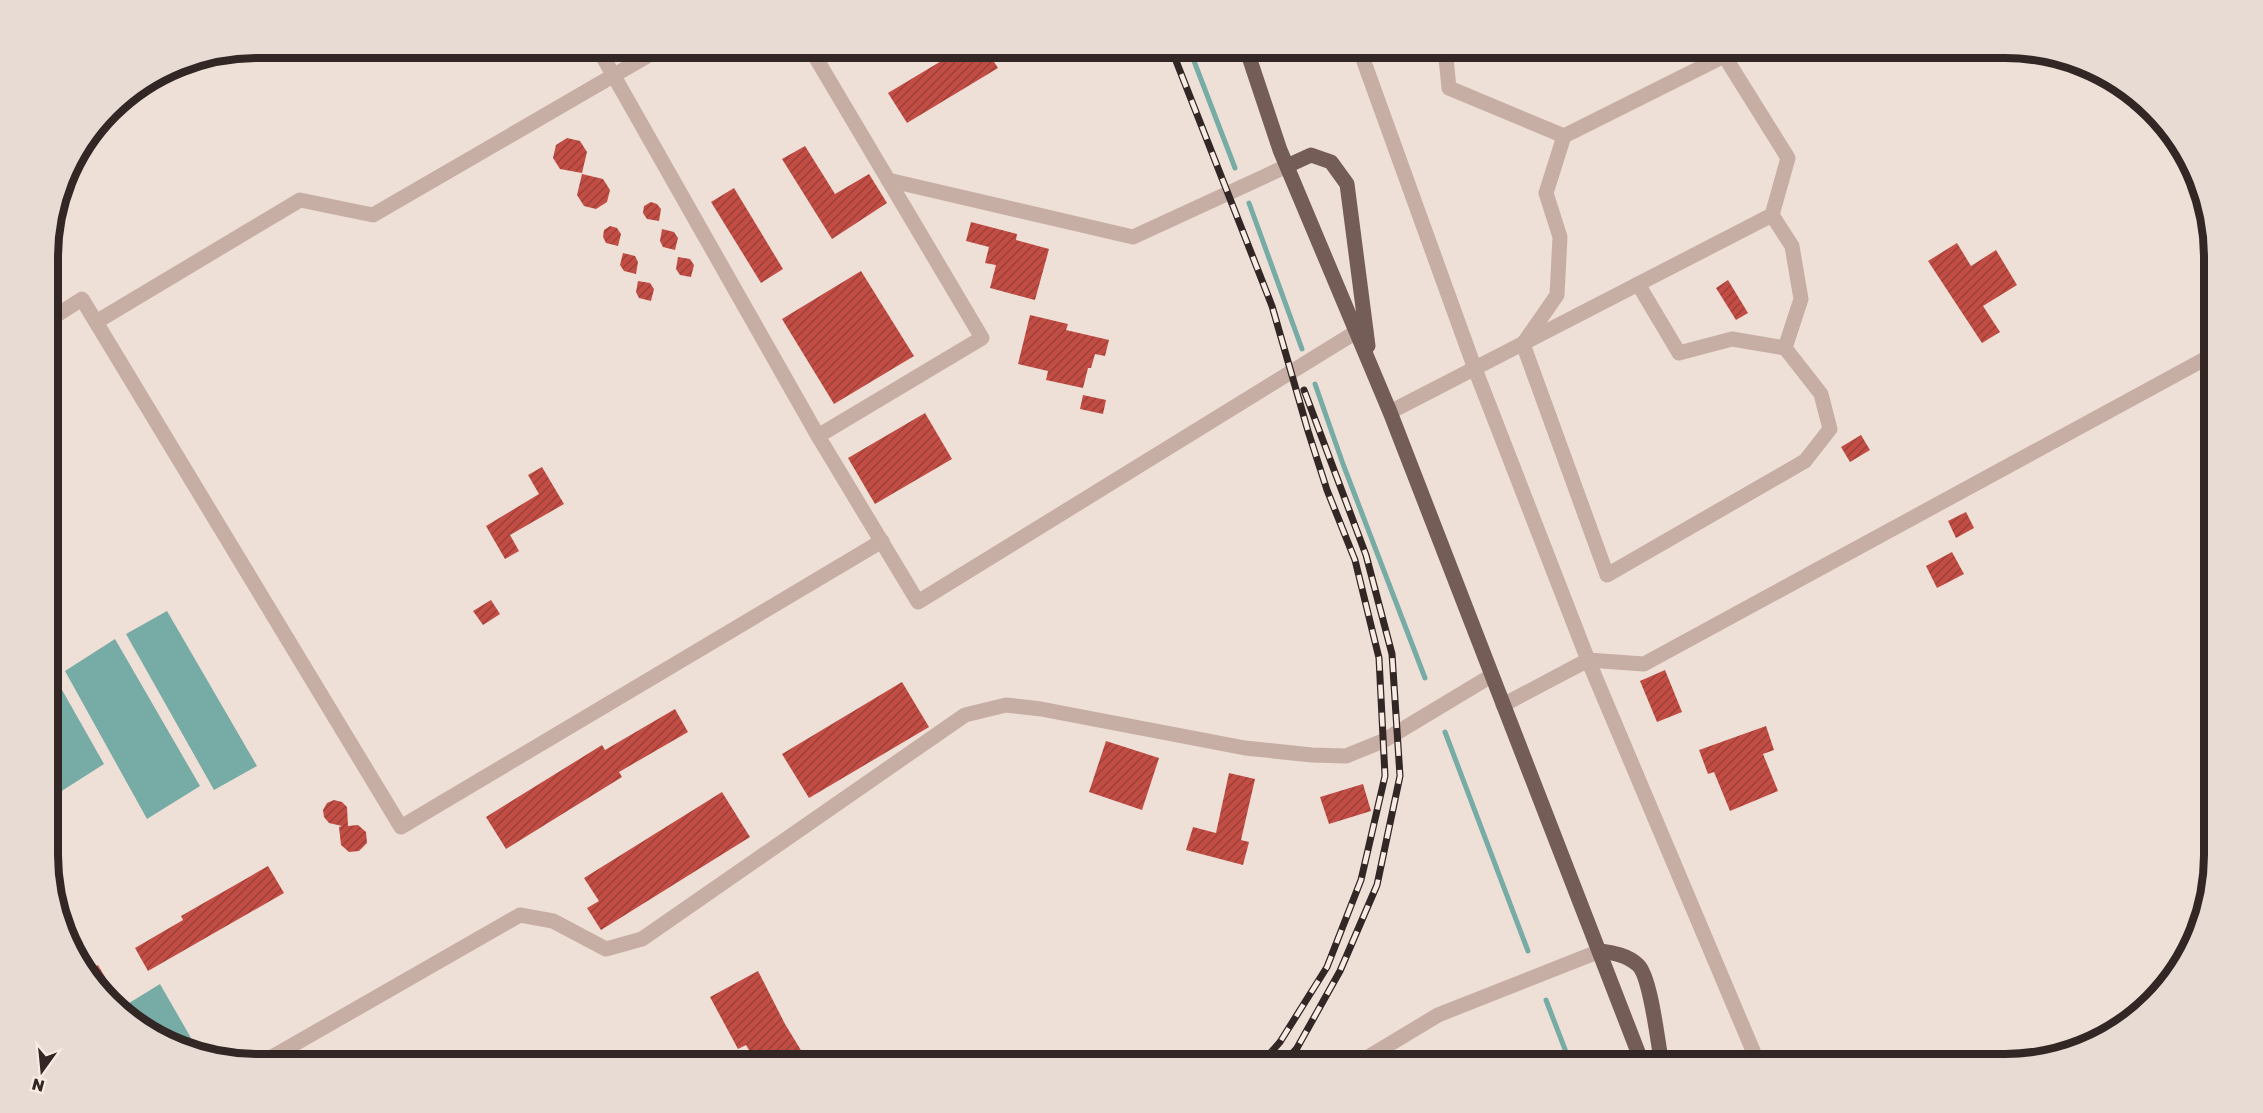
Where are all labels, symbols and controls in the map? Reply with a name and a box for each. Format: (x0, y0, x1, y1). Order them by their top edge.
north arrow (12, 1041, 72, 1101)
text: N (30, 1074, 47, 1097)

